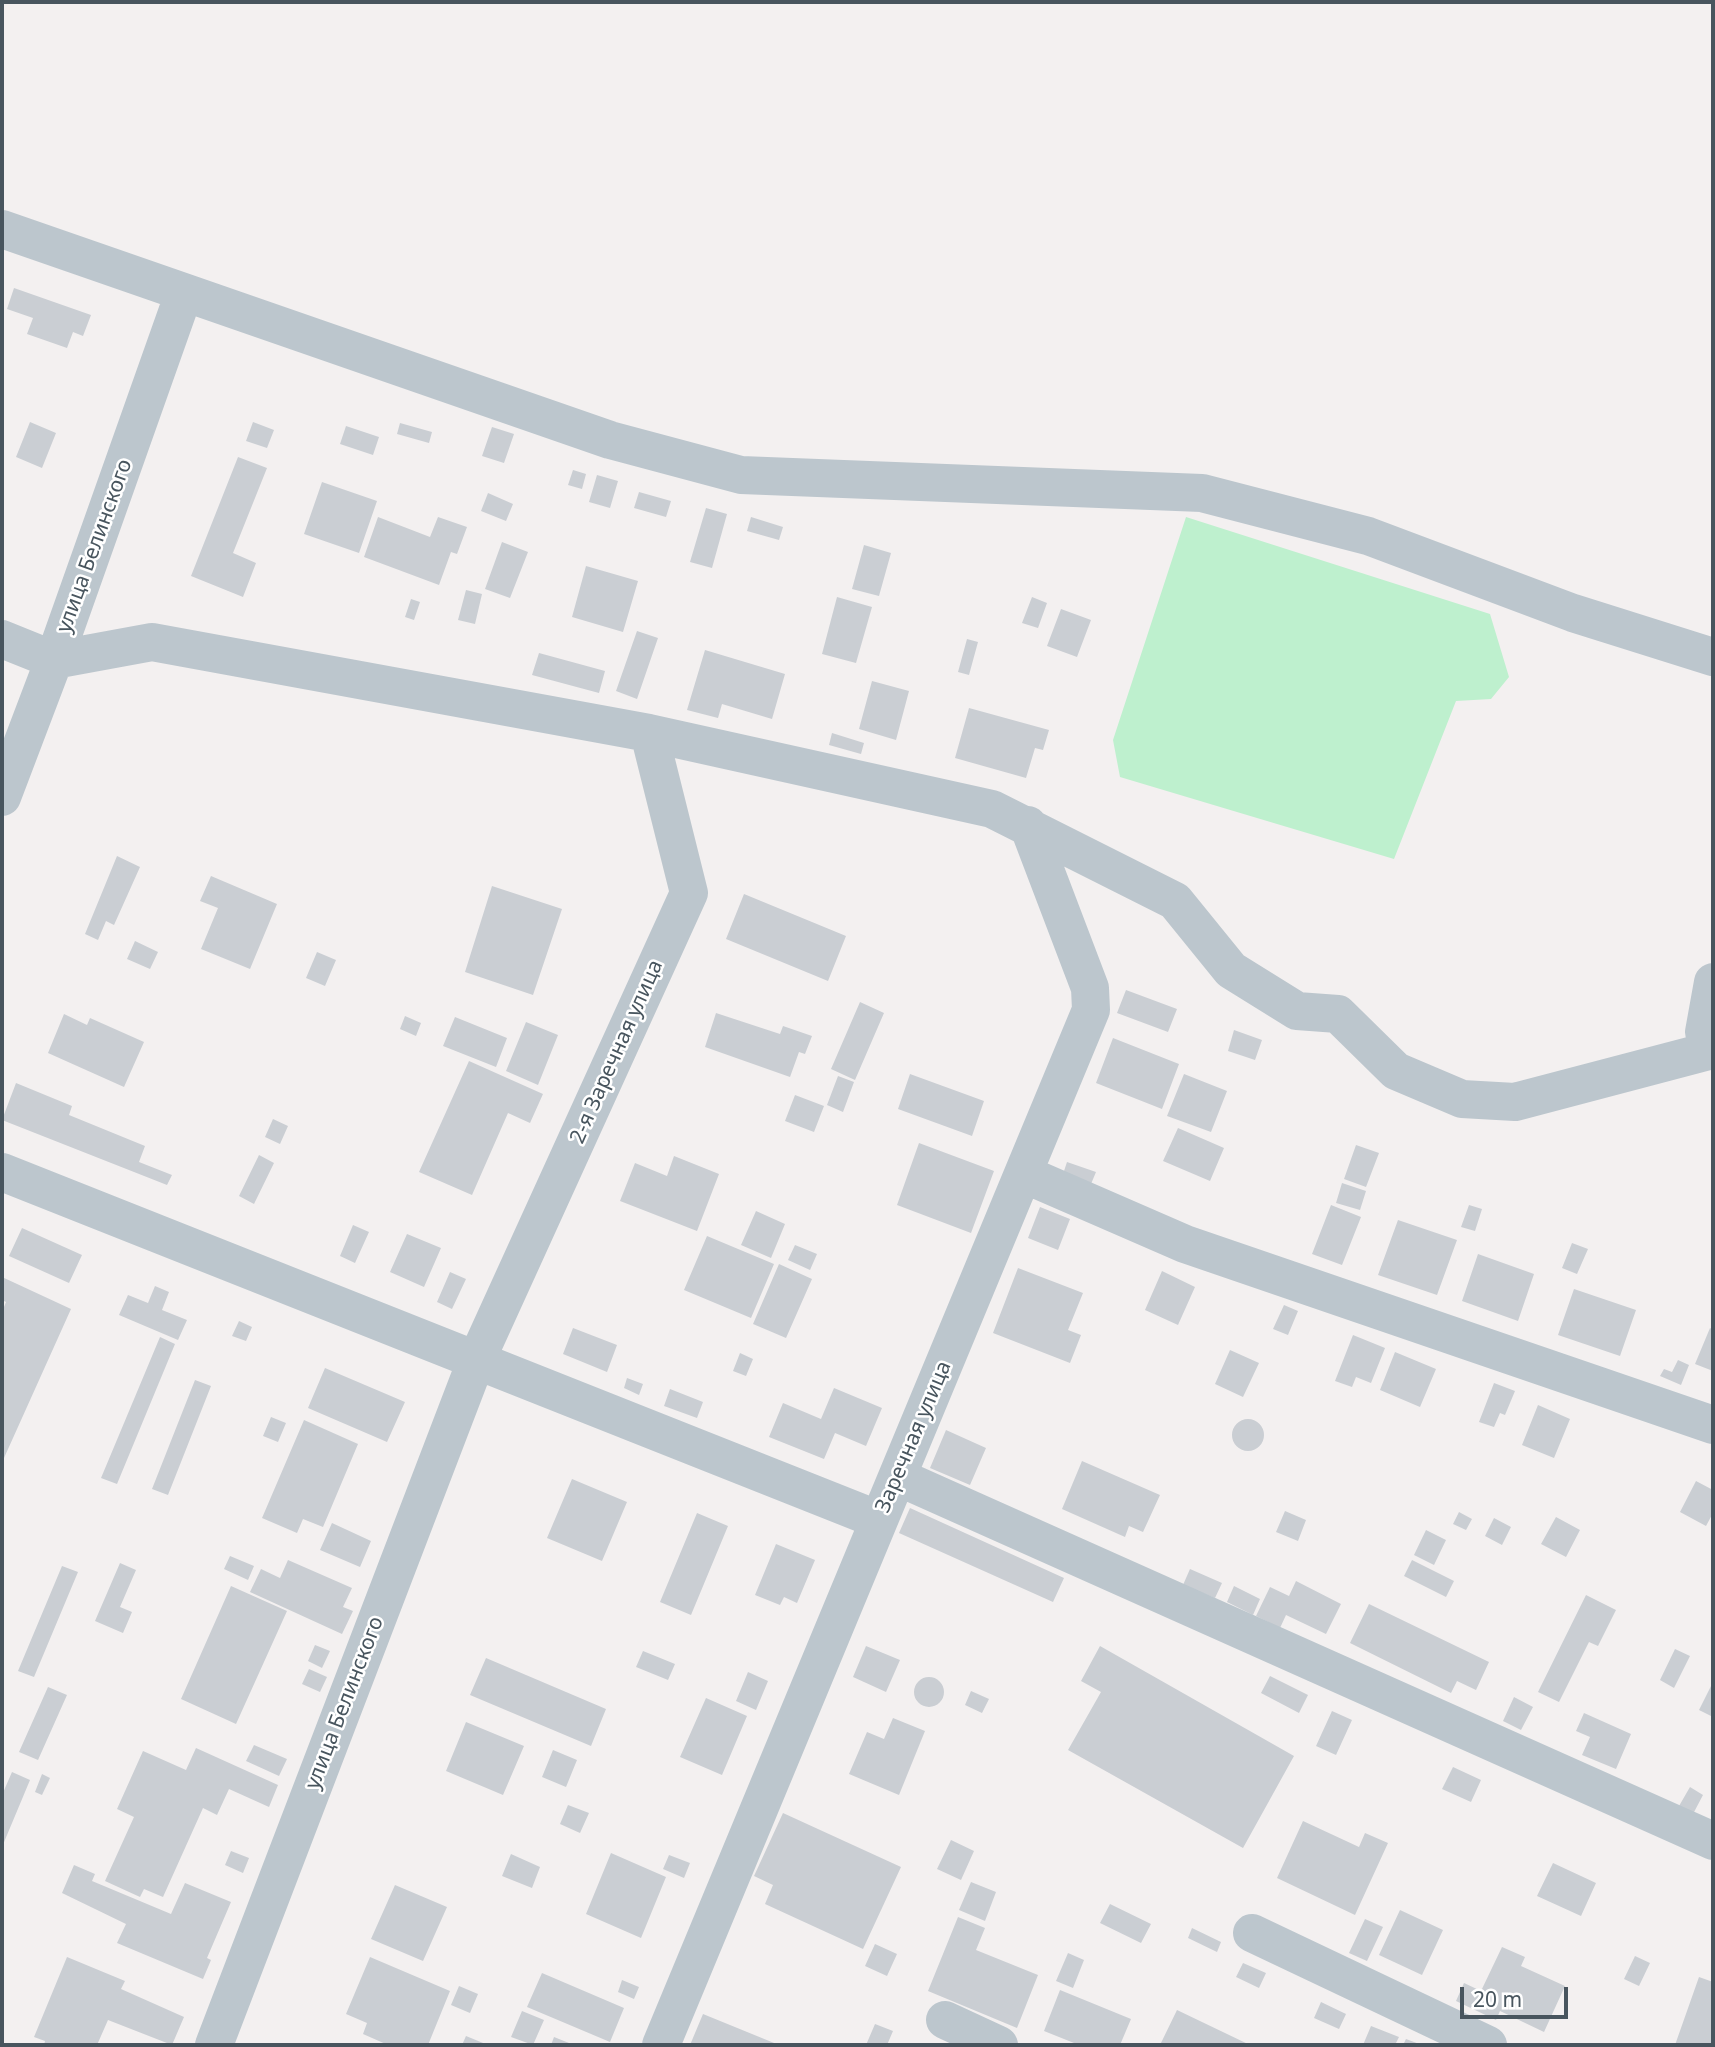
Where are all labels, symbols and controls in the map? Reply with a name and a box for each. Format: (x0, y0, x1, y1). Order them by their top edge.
street label: улица Белинского (52, 456, 138, 636)
street label: 2-я Заречная улица (565, 956, 669, 1148)
street label: Заречная улица (871, 1358, 957, 1516)
street label: улица Белинского (300, 1613, 390, 1793)
scale bar (1463, 1974, 1572, 2018)
text: 20 m (1473, 1985, 1522, 2013)

